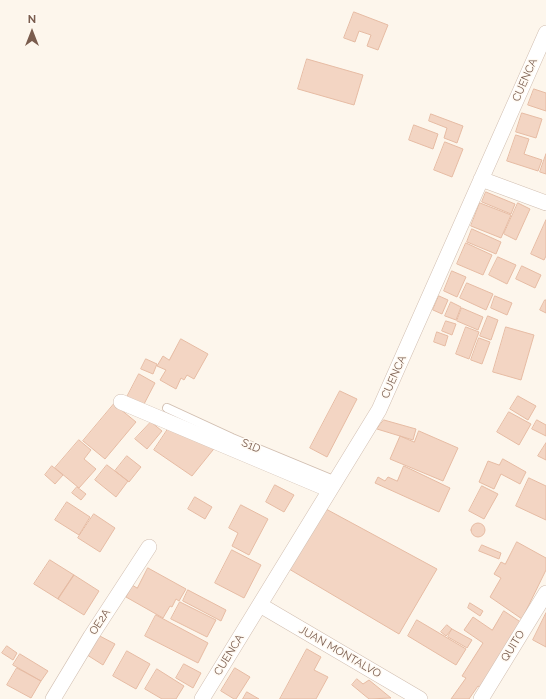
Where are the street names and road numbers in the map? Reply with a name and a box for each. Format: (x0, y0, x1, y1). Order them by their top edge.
street label: CUENCA (510, 56, 540, 104)
street label: CUENCA (379, 353, 409, 401)
street label: S1D (240, 436, 262, 456)
street label: OE2A (87, 607, 113, 637)
street label: JUAN MONTALVO (297, 623, 383, 681)
street label: QUITO (498, 628, 528, 664)
street label: CUENCA (211, 632, 247, 678)

